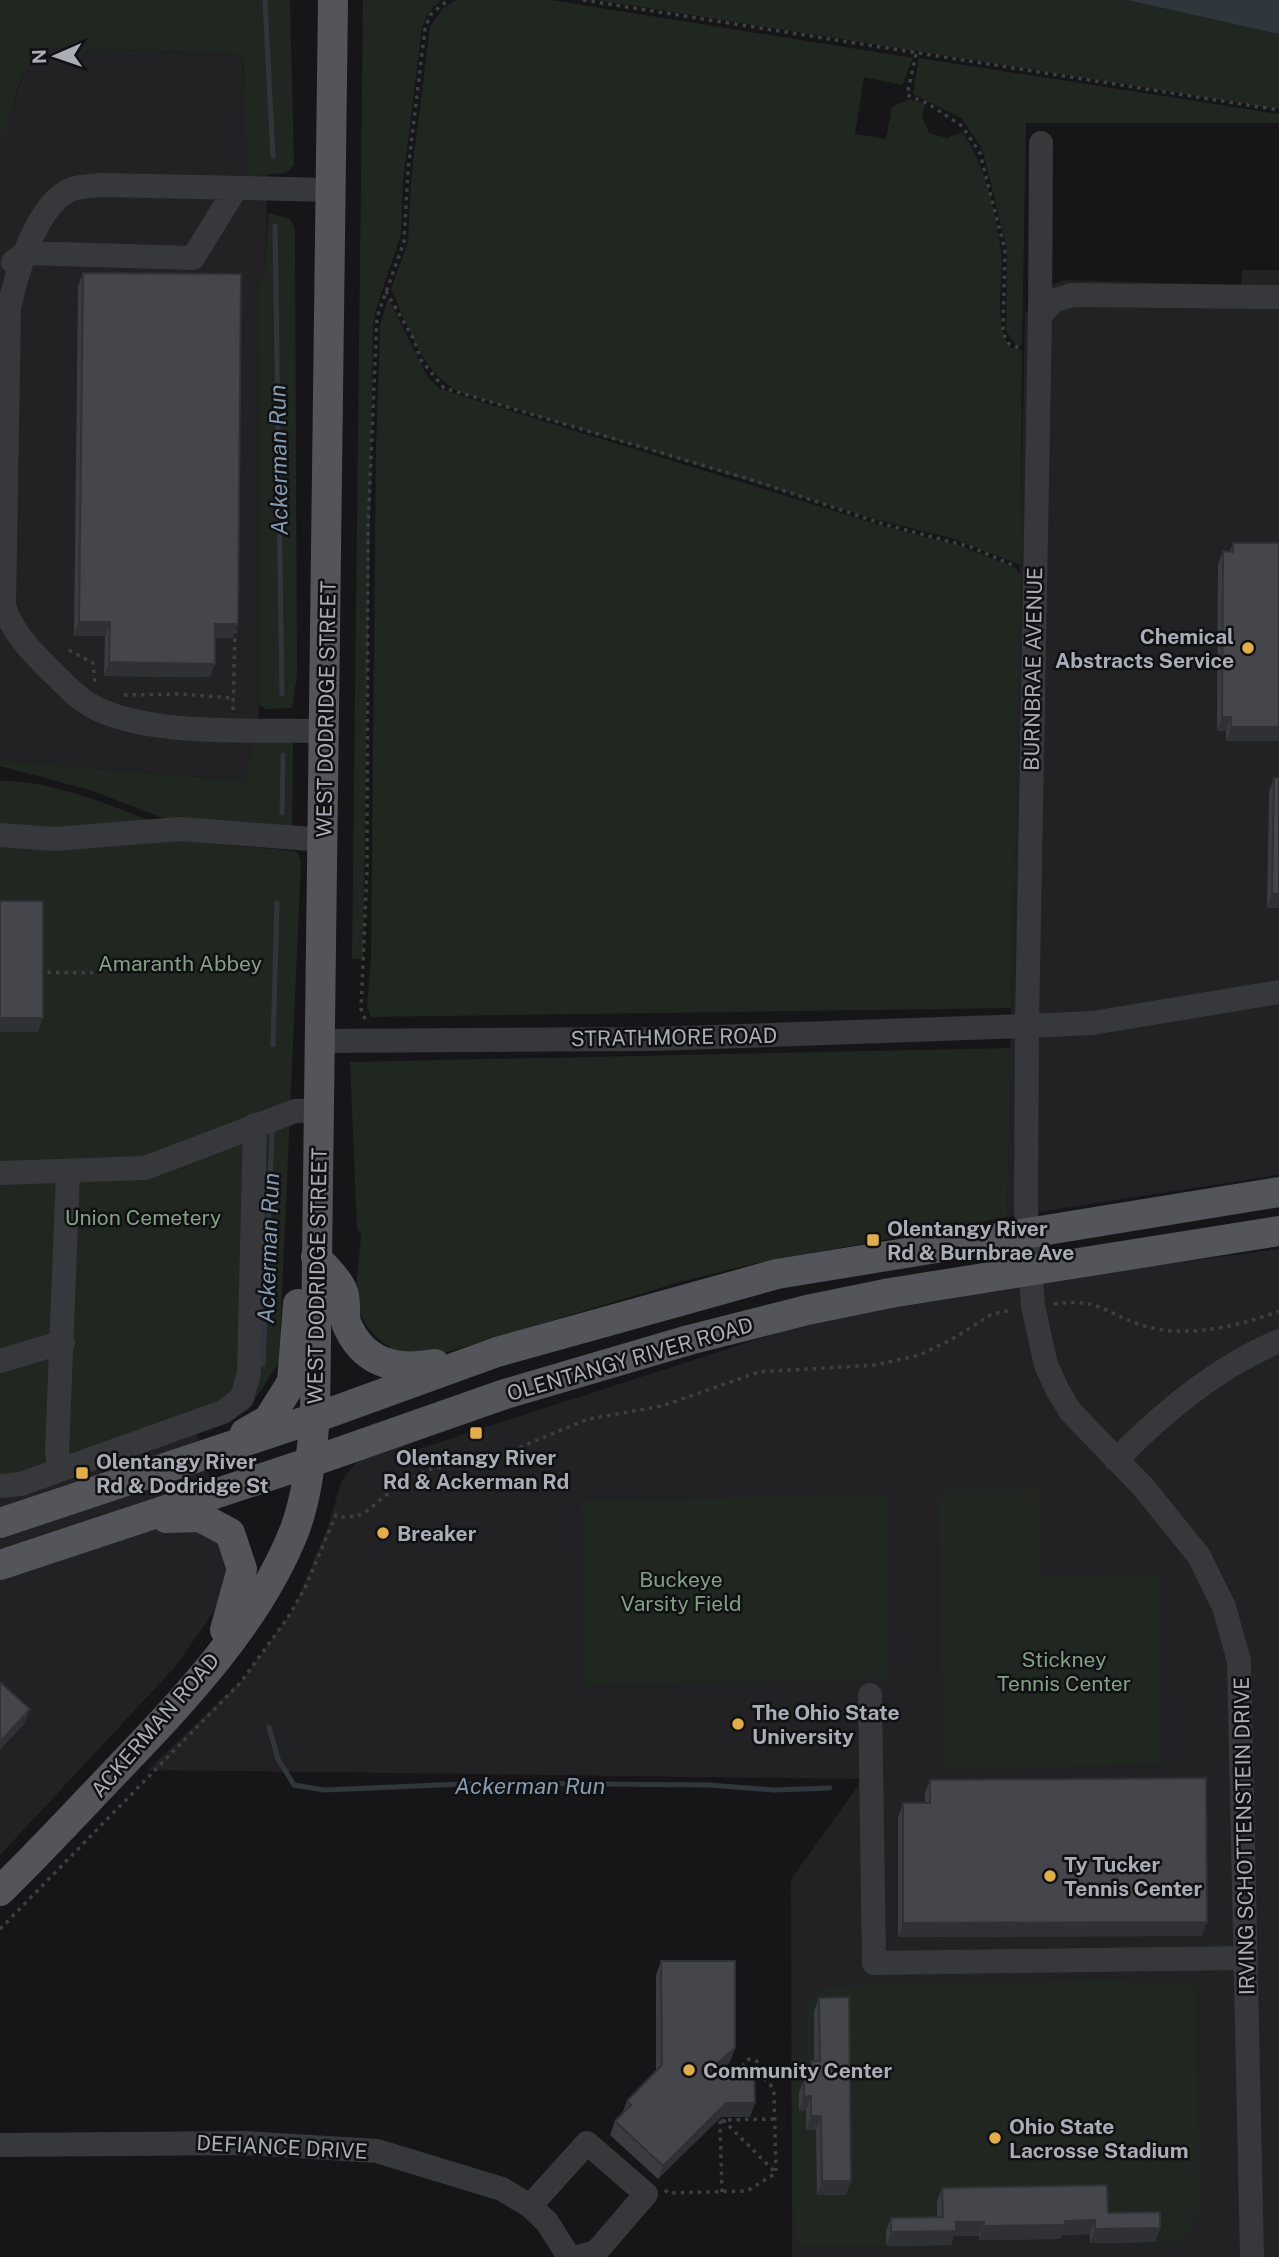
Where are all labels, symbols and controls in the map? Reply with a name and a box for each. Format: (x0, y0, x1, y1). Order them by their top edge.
north arrow (21, 21, 91, 91)
text: N (28, 49, 50, 64)
water label: Ackerman Run (263, 384, 293, 536)
street label: BURNBRAE AVENUE (1019, 567, 1047, 771)
street label: WEST DODRIDGE STREET (311, 580, 341, 838)
place label: Chemical Abstracts Service (1055, 624, 1234, 673)
marker: Chemical Abstracts Service (1240, 640, 1256, 656)
park label: Amaranth Abbey (98, 951, 262, 976)
street label: STRATHMORE ROAD (571, 1023, 777, 1051)
street label: WEST DODRIDGE STREET (302, 1147, 332, 1405)
water label: Ackerman Run (252, 1172, 284, 1324)
park label: Union Cemetery (65, 1205, 221, 1230)
place label: Olentangy River Rd & Burnbrae Ave (887, 1216, 1074, 1265)
marker: Olentangy River Rd & Burnbrae Ave (865, 1232, 881, 1248)
street label: OLENTANGY RIVER ROAD (504, 1312, 756, 1406)
marker: Olentangy River Rd & Ackerman Rd (468, 1425, 484, 1441)
place label: Olentangy River Rd & Ackerman Rd (383, 1445, 569, 1494)
place label: Olentangy River Rd & Dodridge St (96, 1449, 269, 1498)
marker: Olentangy River Rd & Dodridge St (74, 1465, 90, 1481)
place label: Breaker (397, 1521, 477, 1546)
marker: Breaker (375, 1525, 391, 1541)
park label: Buckeye Varsity Field (620, 1567, 742, 1616)
park label: Stickney Tennis Center (997, 1647, 1131, 1696)
street label: ACKERMAN ROAD (86, 1648, 224, 1802)
street label: IRVING SCHOTTENSTEIN DRIVE (1229, 1677, 1259, 1995)
place label: The Ohio State University (752, 1700, 900, 1749)
marker: The Ohio State University (730, 1716, 746, 1732)
water label: Ackerman Run (455, 1772, 605, 1799)
place label: Ty Tucker Tennis Center (1064, 1852, 1202, 1901)
marker: Ty Tucker Tennis Center (1042, 1868, 1058, 1884)
place label: Community Center (703, 2058, 892, 2083)
marker: Community Center (681, 2062, 697, 2078)
place label: Ohio State Lacrosse Stadium (1009, 2114, 1188, 2163)
street label: DEFIANCE DRIVE (196, 2130, 368, 2164)
marker: Ohio State Lacrosse Stadium (987, 2130, 1003, 2146)

